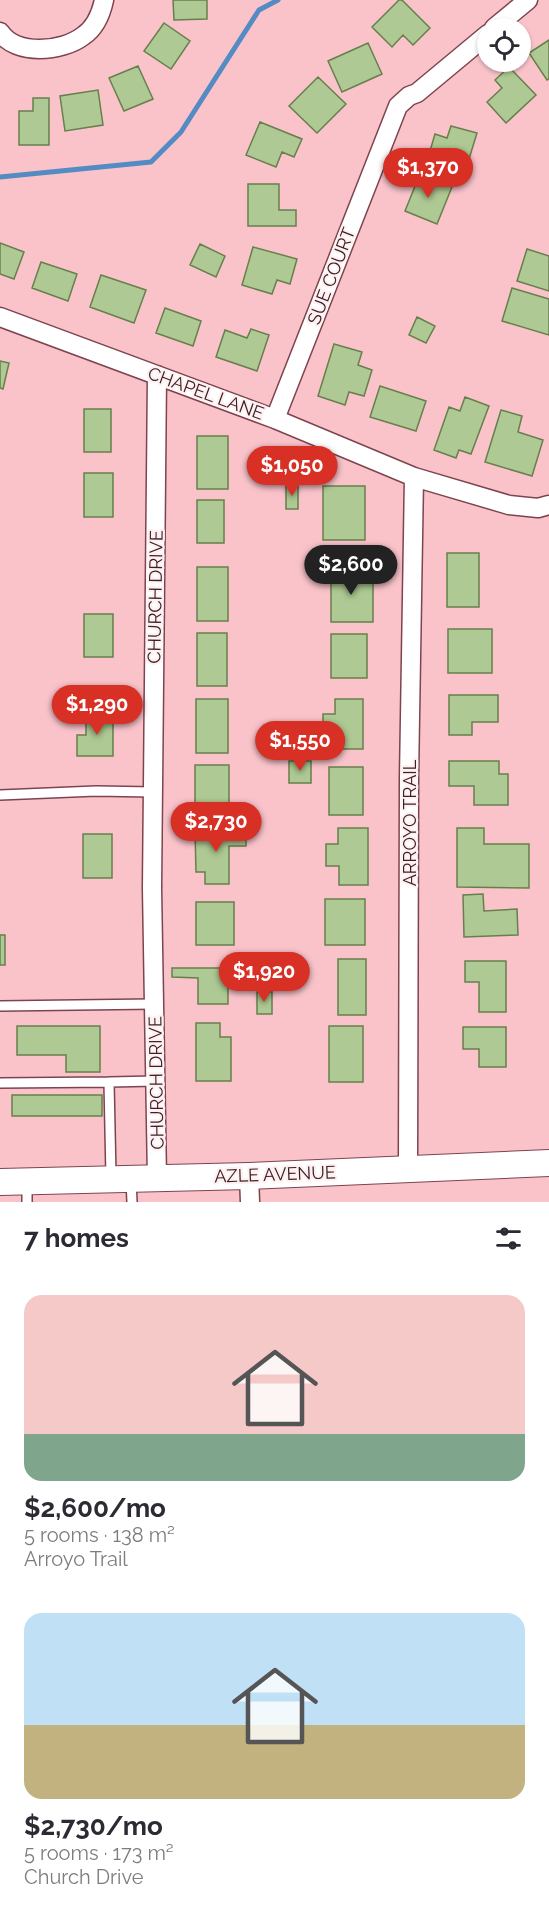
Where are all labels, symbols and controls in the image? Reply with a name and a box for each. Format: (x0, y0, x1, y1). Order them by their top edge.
map controls (477, 18, 531, 72)
button: locate (477, 18, 531, 72)
pin: $1,370 (379, 148, 477, 199)
text: $1,370 (397, 155, 459, 179)
street label: SUE COURT (303, 225, 359, 327)
street label: CHAPEL LANE (145, 362, 267, 424)
pin: $1,050 (243, 446, 341, 497)
text: $1,050 (261, 453, 323, 477)
street label: CHURCH DRIVE (143, 530, 167, 664)
pin: $2,600 (302, 545, 400, 596)
text: $2,600 (318, 552, 384, 576)
pin: $1,290 (48, 685, 146, 736)
text: $1,290 (66, 692, 128, 716)
pin: $1,550 (251, 721, 349, 772)
text: $1,550 (269, 728, 331, 752)
street label: ARROYO TRAIL (399, 759, 420, 886)
pin: $2,730 (167, 802, 265, 853)
text: $2,730 (185, 809, 247, 833)
pin: $1,920 (215, 952, 313, 1003)
text: $1,920 (233, 959, 295, 983)
street label: CHURCH DRIVE (144, 1016, 168, 1150)
street label: AZLE AVENUE (214, 1161, 336, 1187)
icon: filters (492, 1222, 525, 1255)
text: 7 homes (24, 1223, 129, 1253)
icon: home (221, 1334, 329, 1442)
text: $2,600/mo (24, 1493, 166, 1523)
text: 5 rooms · 138 m² (24, 1523, 175, 1547)
text: Arroyo Trail (24, 1547, 128, 1571)
icon: home (221, 1652, 329, 1760)
text: $2,730/mo (24, 1811, 163, 1841)
text: 5 rooms · 173 m² (24, 1841, 174, 1865)
text: Church Drive (24, 1865, 143, 1889)

